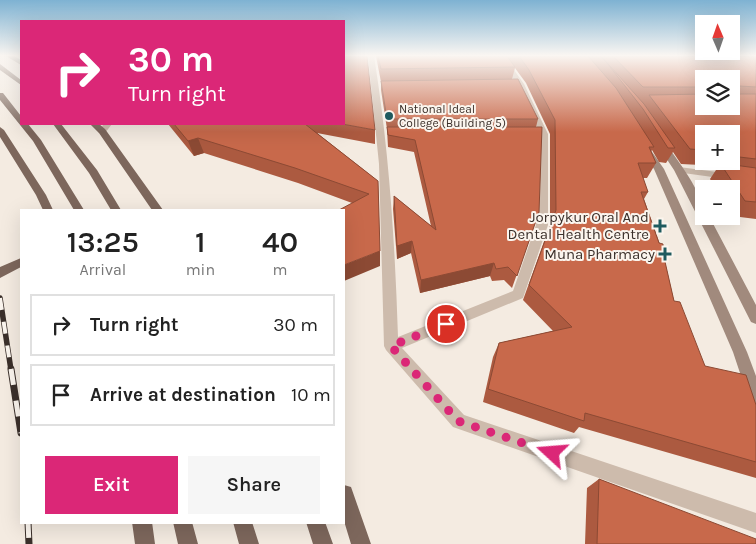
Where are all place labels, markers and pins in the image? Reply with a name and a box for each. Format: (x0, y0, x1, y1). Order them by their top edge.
place label: National Ideal College (Building 5) (399, 102, 506, 130)
marker: National Ideal College (Building 5) (383, 110, 395, 122)
place label: Jorpykur Oral And Dental Health Centre (508, 208, 649, 243)
marker: Jorpykur Oral And Dental Health Centre (653, 219, 667, 233)
place label: Muna Pharmacy (544, 245, 655, 263)
marker: Muna Pharmacy (659, 248, 671, 260)
pin (425, 303, 467, 345)

